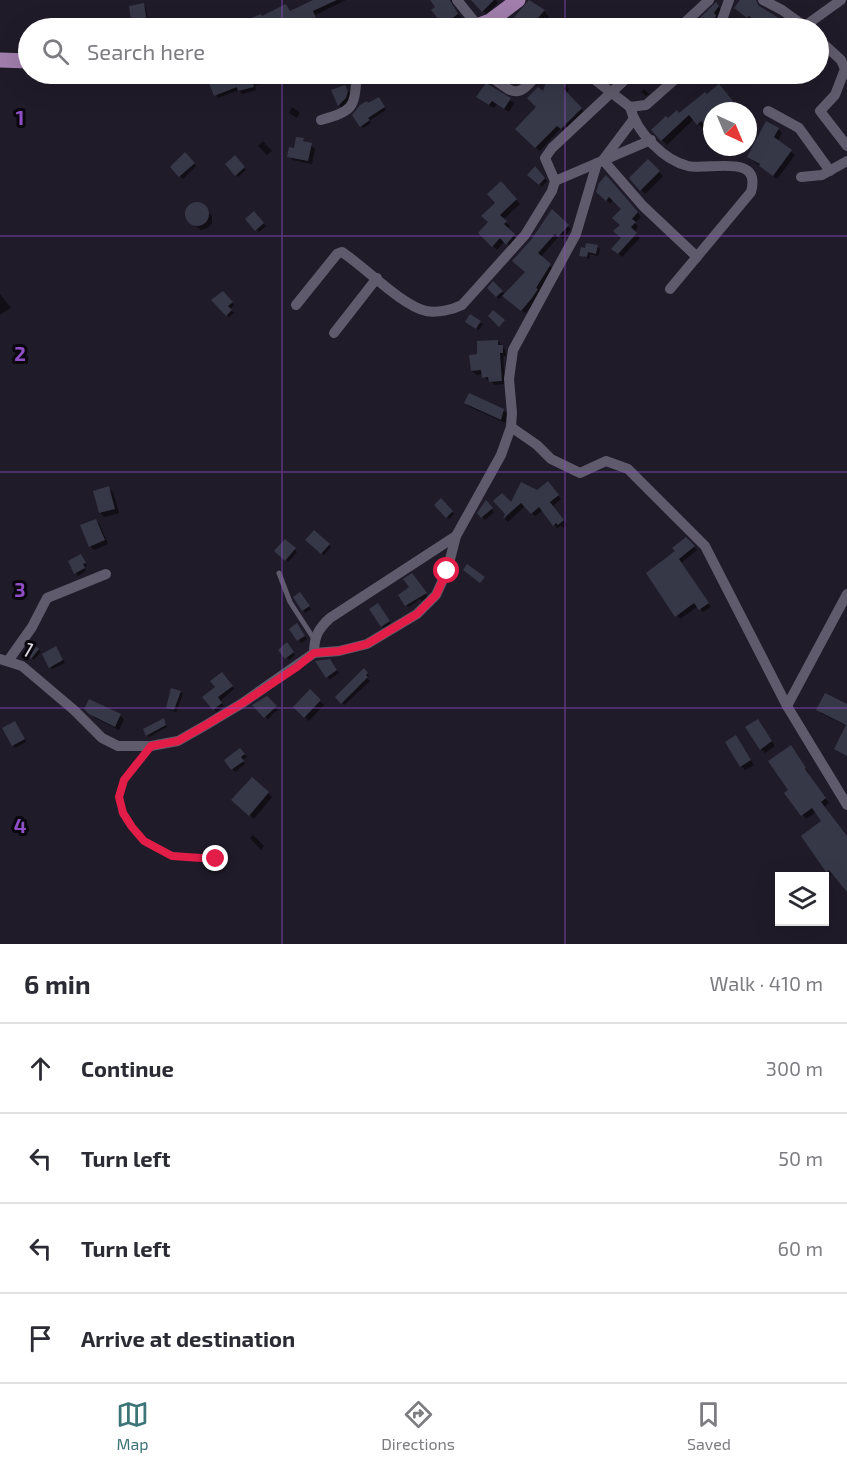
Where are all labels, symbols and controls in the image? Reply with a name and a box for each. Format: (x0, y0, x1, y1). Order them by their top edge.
search box (18, 18, 829, 84)
icon: search (39, 35, 72, 68)
text: Search here (87, 38, 205, 64)
north arrow (703, 102, 757, 156)
text: 1 (16, 105, 24, 129)
text: 2 (14, 341, 26, 365)
route start (433, 557, 459, 583)
text: 3 (14, 577, 26, 601)
street label: 1 (19, 636, 39, 662)
text: 4 (14, 813, 27, 837)
route end (202, 845, 228, 871)
map controls (775, 872, 829, 926)
button: layers (775, 872, 829, 926)
text: 6 min (24, 968, 91, 999)
text: Walk · 410 m (709, 971, 823, 995)
icon: ahead (24, 1052, 57, 1085)
text: Continue (81, 1055, 174, 1081)
text: 300 m (766, 1056, 823, 1080)
icon: left (24, 1142, 57, 1175)
text: Turn left (81, 1145, 170, 1171)
text: 50 m (778, 1146, 823, 1170)
icon: left (24, 1232, 57, 1265)
text: Turn left (81, 1235, 170, 1261)
text: 60 m (778, 1236, 823, 1260)
icon: arrive (24, 1322, 57, 1355)
text: Arrive at destination (81, 1325, 295, 1351)
tab: Map (116, 1398, 149, 1453)
tab: Directions (381, 1398, 455, 1453)
tab: Saved (687, 1398, 731, 1453)

